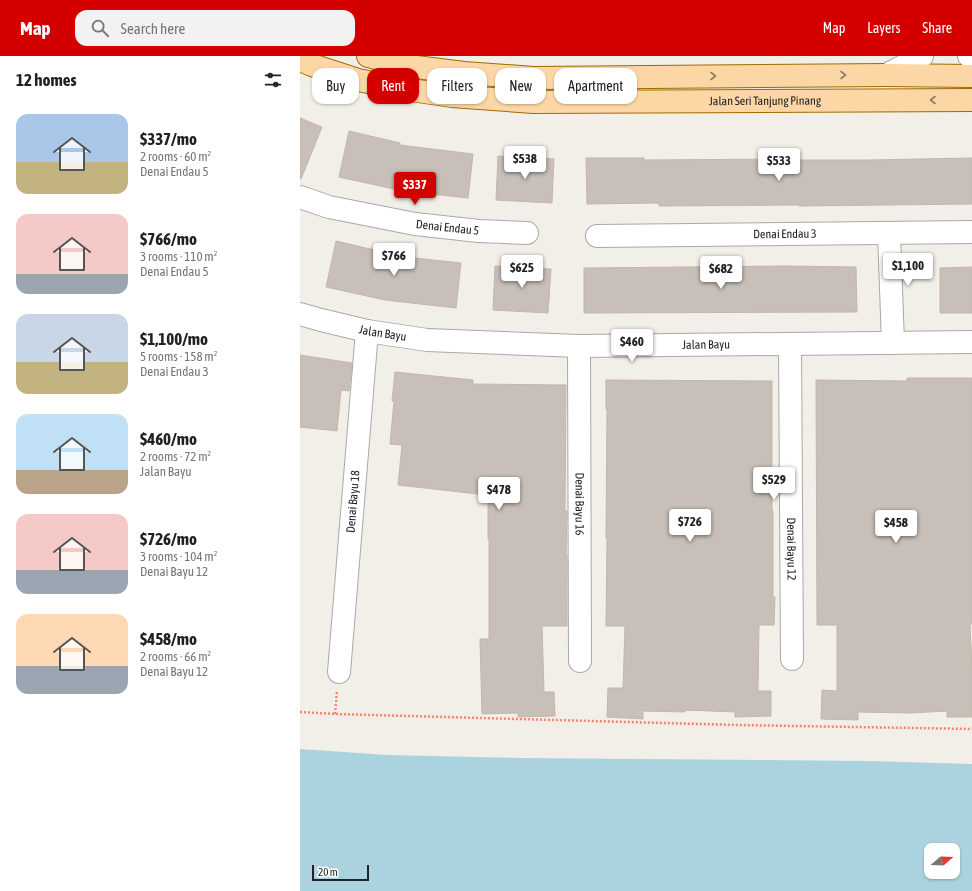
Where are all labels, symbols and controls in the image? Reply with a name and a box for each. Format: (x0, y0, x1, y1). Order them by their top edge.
search box (75, 10, 355, 46)
text: Map (20, 17, 51, 39)
icon: search (89, 17, 111, 39)
text: Search here (121, 20, 185, 37)
text: Map (823, 20, 845, 36)
text: Layers (867, 20, 900, 36)
text: Share (922, 20, 952, 36)
chip: Buy (312, 68, 359, 104)
chip: Rent (367, 68, 419, 104)
chip: Filters (427, 68, 487, 104)
chip: New (495, 68, 546, 104)
chip: Apartment (554, 68, 637, 104)
icon: filters (262, 69, 284, 91)
text: 12 homes (16, 70, 77, 90)
one-way arrow (840, 71, 846, 79)
one-way arrow (710, 72, 716, 80)
street label: Jalan Seri Tanjung Pinang (709, 94, 822, 108)
one-way arrow (930, 96, 936, 104)
text: $337/mo (140, 129, 197, 149)
icon: home (48, 130, 96, 178)
pin: $538 (501, 146, 549, 180)
pin: $533 (755, 148, 803, 182)
text: 2 rooms · 60 m² (140, 149, 211, 164)
text: $538 (513, 151, 537, 166)
text: $533 (767, 153, 791, 168)
text: Denai Endau 5 (140, 164, 209, 179)
pin: $337 (391, 172, 439, 206)
text: $337 (403, 177, 427, 192)
street label: Denai Endau 5 (415, 217, 480, 238)
street label: Denai Endau 3 (753, 227, 817, 241)
text: $766/mo (140, 229, 197, 249)
icon: home (48, 230, 96, 278)
pin: $766 (370, 243, 418, 277)
text: $766 (382, 248, 406, 263)
text: 3 rooms · 110 m² (140, 249, 217, 264)
pin: $1,100 (875, 253, 941, 287)
pin: $625 (498, 255, 546, 289)
pin: $682 (697, 256, 745, 290)
text: $1,100 (892, 258, 924, 273)
text: $625 (510, 260, 534, 275)
text: $682 (709, 261, 733, 276)
text: Denai Endau 5 (140, 264, 209, 279)
street label: Jalan Bayu (358, 322, 408, 344)
text: $1,100/mo (140, 329, 208, 349)
pin: $460 (608, 329, 656, 363)
icon: home (48, 330, 96, 378)
text: $460 (620, 334, 644, 349)
street label: Jalan Bayu (682, 337, 730, 352)
text: 5 rooms · 158 m² (140, 349, 217, 364)
text: Denai Endau 3 (140, 364, 209, 379)
text: $460/mo (140, 429, 197, 449)
icon: home (48, 430, 96, 478)
text: 2 rooms · 72 m² (140, 449, 211, 464)
text: Jalan Bayu (140, 464, 192, 479)
pin: $529 (750, 467, 798, 501)
street label: Denai Bayu 18 (343, 469, 363, 534)
street label: Denai Bayu 16 (572, 472, 587, 536)
text: $529 (762, 472, 786, 487)
pin: $478 (475, 477, 523, 511)
text: $478 (487, 482, 511, 497)
pin: $726 (666, 509, 714, 543)
pin: $458 (872, 510, 920, 544)
text: $726 (678, 514, 702, 529)
text: $458 (884, 515, 908, 530)
street label: Denai Bayu 12 (784, 517, 799, 581)
text: $726/mo (140, 529, 197, 549)
icon: home (48, 530, 96, 578)
text: 3 rooms · 104 m² (140, 549, 217, 564)
text: Denai Bayu 12 (140, 564, 208, 579)
text: $458/mo (140, 629, 197, 649)
icon: home (48, 630, 96, 678)
text: 2 rooms · 66 m² (140, 649, 211, 664)
text: Denai Bayu 12 (140, 664, 208, 679)
north arrow (924, 843, 960, 879)
map controls (924, 843, 960, 879)
scale bar (312, 863, 369, 882)
text: 20 m (318, 866, 338, 878)

